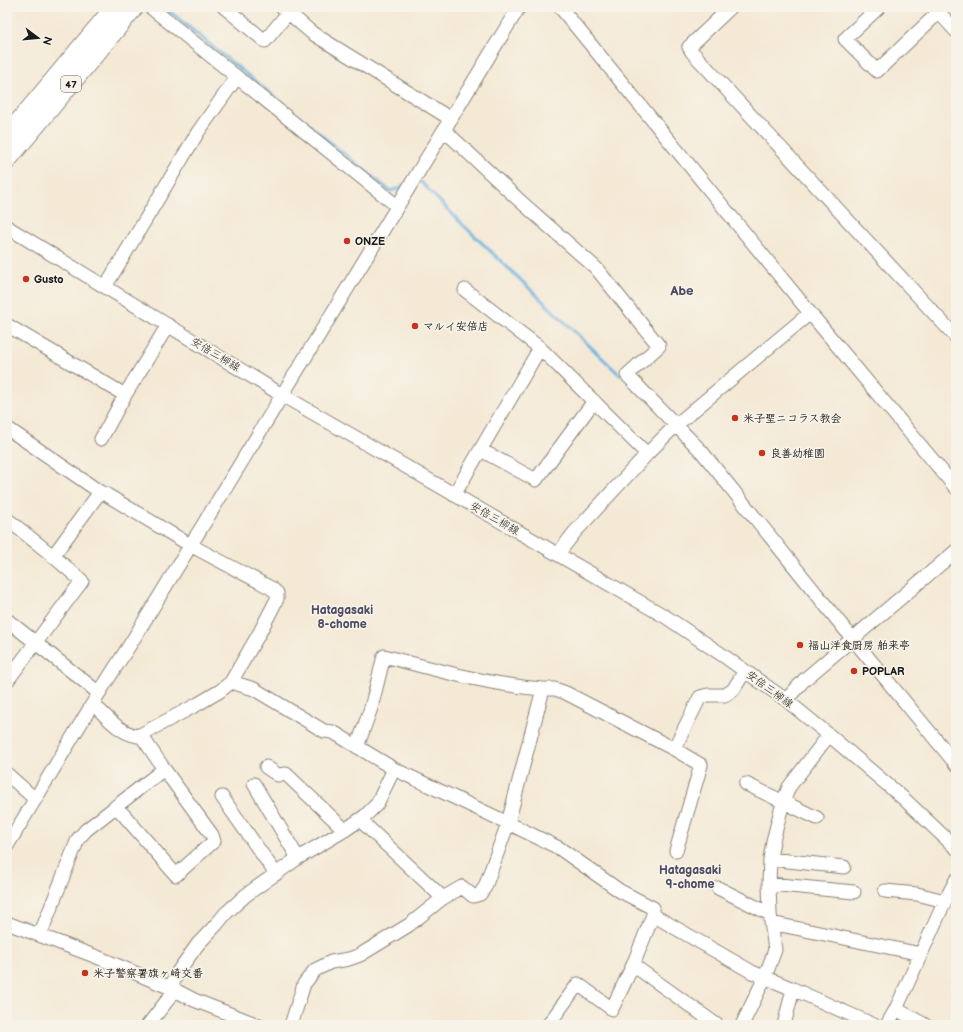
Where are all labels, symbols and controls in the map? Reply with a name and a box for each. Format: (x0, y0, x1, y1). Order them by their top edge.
north arrow (18, 18, 58, 58)
text: N (40, 35, 55, 46)
road number: 47 (61, 76, 81, 92)
place label: ONZE (355, 235, 385, 248)
marker: ONZE (342, 236, 352, 246)
place label: Gusto (34, 273, 63, 286)
marker: Gusto (21, 274, 31, 284)
district label: Abe (669, 283, 694, 299)
place label: マルイ安倍店 (423, 320, 489, 333)
marker: マルイ安倍店 (410, 321, 420, 331)
street label: 安倍三柳線 (189, 335, 243, 374)
place label: 米子聖ニコラス教会 (743, 412, 842, 425)
marker: 米子聖ニコラス教会 (730, 413, 740, 423)
place label: 良善幼稚園 (770, 447, 825, 460)
marker: 良善幼稚園 (757, 448, 767, 458)
street label: 安倍三柳線 (468, 499, 522, 538)
district label: Hatagasaki 8-chome (311, 603, 373, 632)
place label: 福山洋食厨房 舶来亭 (808, 639, 910, 652)
marker: 福山洋食厨房 舶来亭 (795, 640, 805, 650)
place label: POPLAR (862, 665, 905, 678)
marker: POPLAR (849, 666, 859, 676)
street label: 安倍三柳線 (744, 668, 796, 711)
district label: Hatagasaki 9-chome (659, 863, 721, 892)
place label: 米子警察署旗ヶ崎交番 (93, 967, 203, 980)
marker: 米子警察署旗ヶ崎交番 (80, 968, 90, 978)

